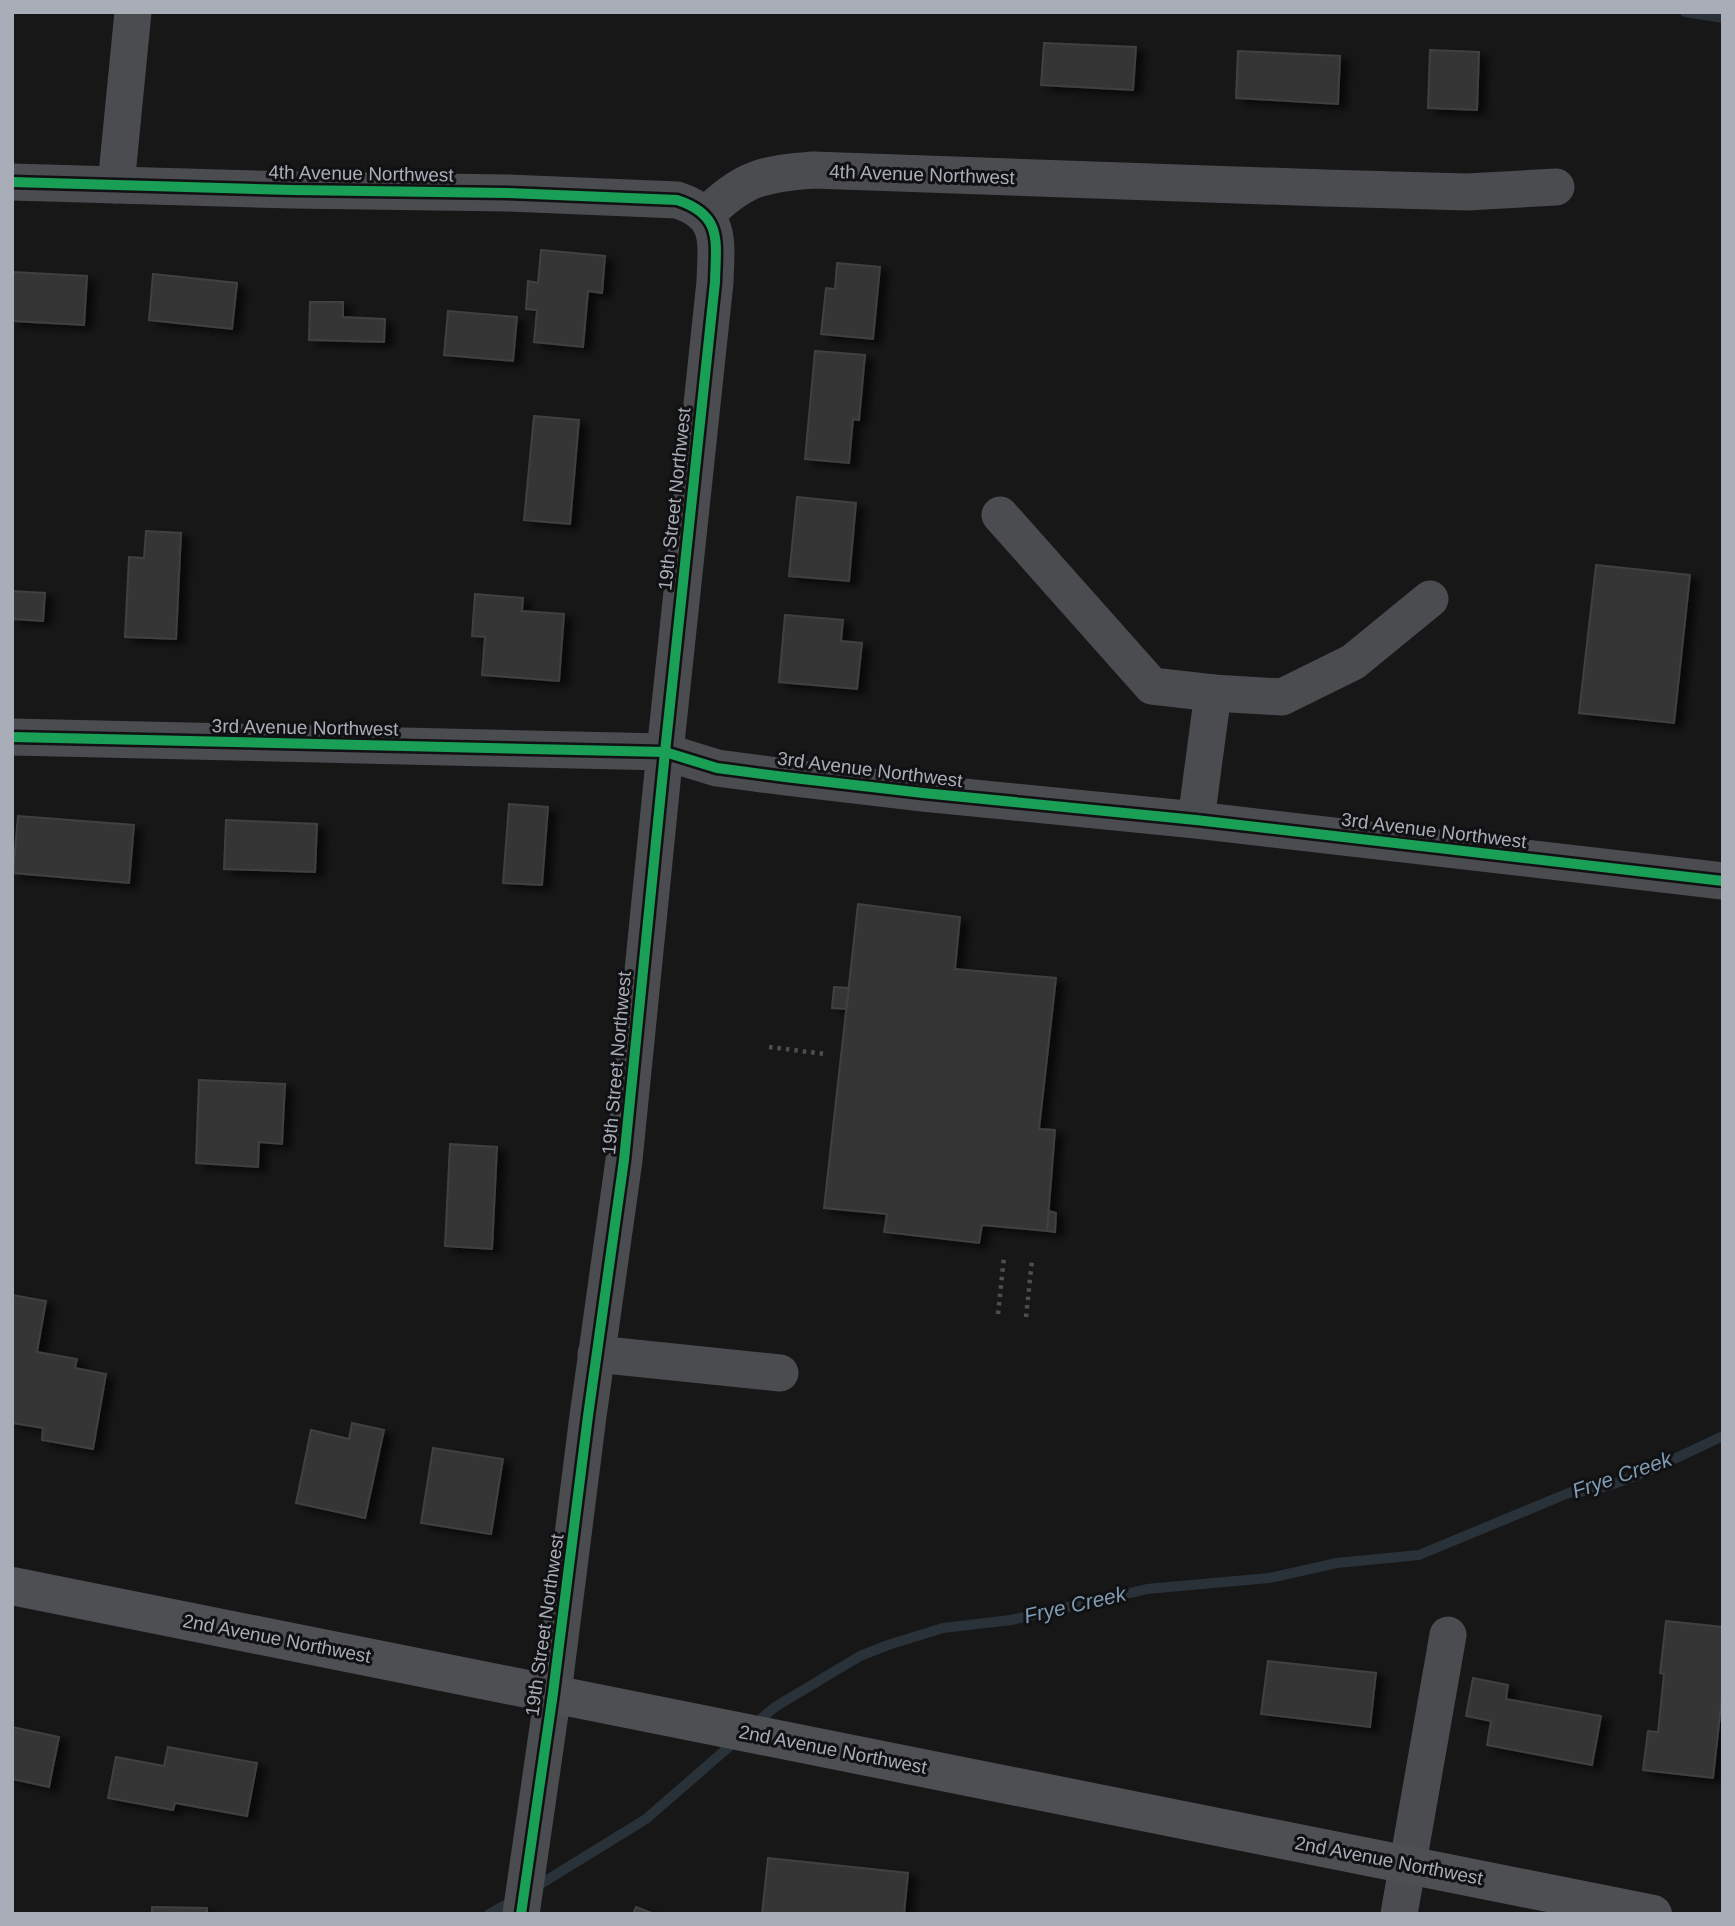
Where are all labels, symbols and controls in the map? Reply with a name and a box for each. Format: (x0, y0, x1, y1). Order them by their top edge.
street label: 4th Avenue Northwest (268, 161, 455, 186)
street label: 4th Avenue Northwest (829, 161, 1016, 188)
street label: 19th Street Northwest (654, 406, 695, 592)
street label: 3rd Avenue Northwest (212, 715, 399, 740)
street label: 3rd Avenue Northwest (776, 748, 965, 791)
street label: 3rd Avenue Northwest (1340, 809, 1529, 852)
street label: 19th Street Northwest (598, 970, 635, 1155)
water label: Frye Creek (1569, 1446, 1676, 1502)
street label: 19th Street Northwest (521, 1532, 568, 1718)
water label: Frye Creek (1022, 1581, 1130, 1627)
street label: 2nd Avenue Northwest (181, 1610, 373, 1667)
street label: 2nd Avenue Northwest (737, 1721, 929, 1778)
street label: 2nd Avenue Northwest (1293, 1832, 1485, 1889)

